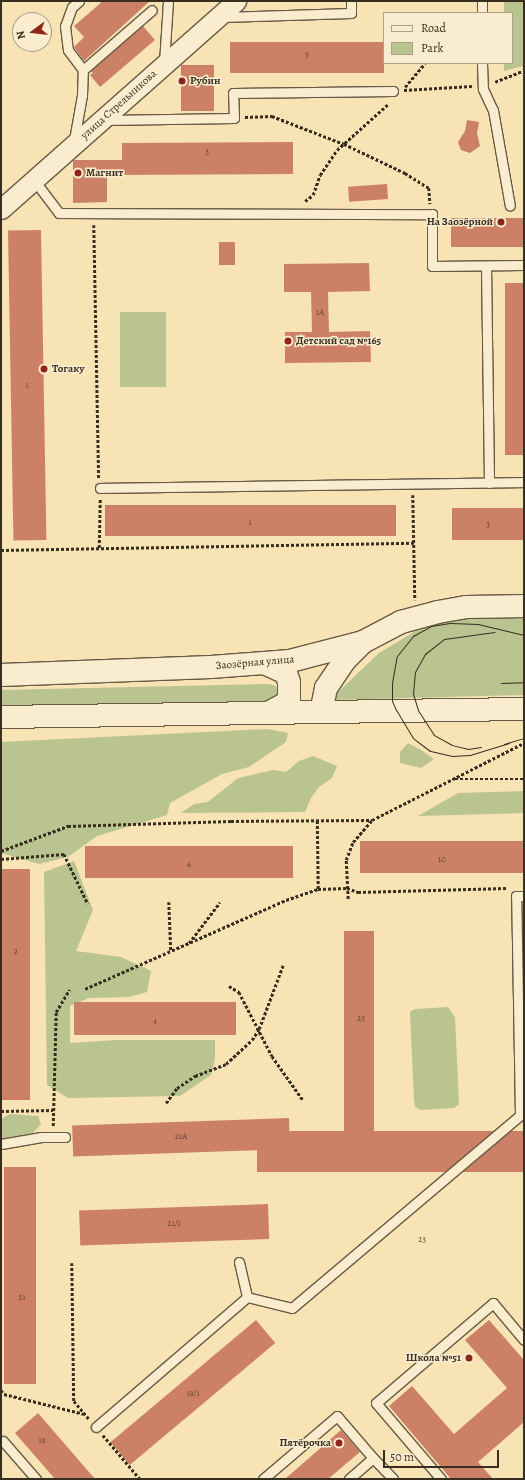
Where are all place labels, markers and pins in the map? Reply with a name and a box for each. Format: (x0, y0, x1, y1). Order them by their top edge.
place label: Рубин (190, 74, 221, 88)
marker: Рубин (177, 76, 187, 86)
place label: Магнит (86, 166, 123, 180)
marker: Магнит (73, 168, 83, 178)
place label: На Заозёрной (427, 215, 493, 229)
marker: На Заозёрной (496, 217, 506, 227)
place label: Детский сад №165 (296, 334, 381, 348)
marker: Детский сад №165 (283, 336, 293, 346)
place label: Тогаку (52, 362, 85, 376)
marker: Тогаку (39, 364, 49, 374)
place label: Школа №51 (406, 1351, 461, 1365)
marker: Школа №51 (464, 1353, 474, 1363)
place label: Пятёрочка (279, 1436, 331, 1450)
marker: Пятёрочка (334, 1438, 344, 1448)

